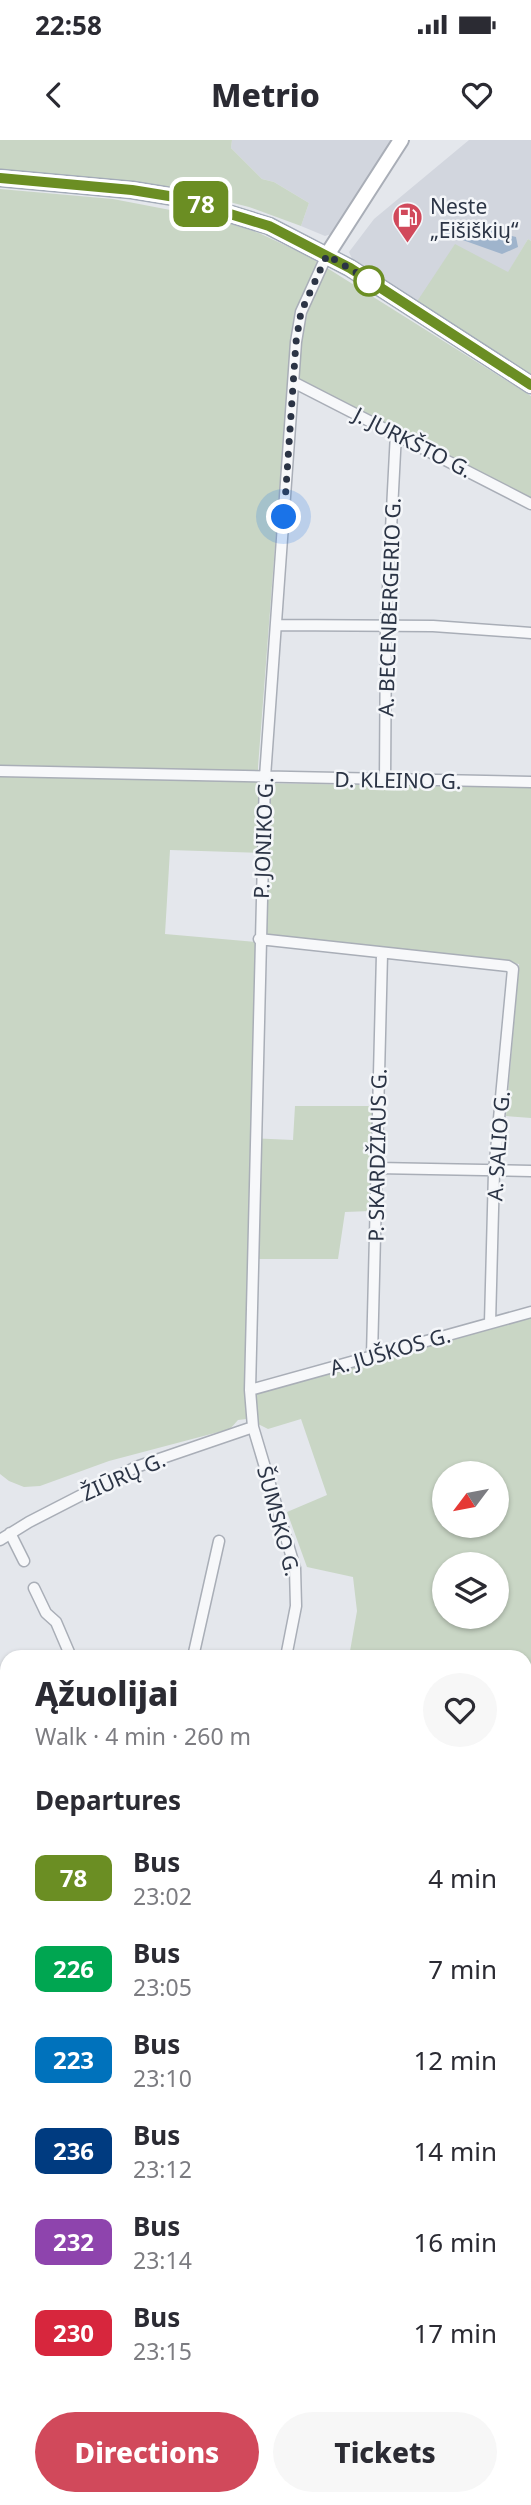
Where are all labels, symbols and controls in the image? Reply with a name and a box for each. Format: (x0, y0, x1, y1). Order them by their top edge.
text: 22:58 (35, 7, 102, 43)
text: Metrio (211, 73, 320, 116)
icon: back (35, 76, 73, 114)
icon: heart (458, 76, 496, 114)
line badge: 78 (170, 181, 232, 227)
text: 78 (187, 187, 215, 220)
place label: Neste „Eišiškių“ (430, 192, 519, 244)
fuel station icon: Neste „Eišiškių“ (390, 201, 424, 245)
unlabelled marker (354, 266, 384, 296)
street label: J. JURKŠTO G. (347, 399, 477, 484)
street label: A. BECENBERGERIO G. (371, 497, 407, 717)
your location (266, 499, 301, 534)
street label: D. KLEINO G. (334, 765, 462, 795)
street label: P. JONIKO G. (247, 777, 279, 899)
street label: P. SKARDŽIAUS G. (361, 1068, 393, 1242)
street label: A. SALIO G. (480, 1090, 516, 1202)
street label: A. JUŠKOS G. (327, 1320, 453, 1382)
street label: ŽIŪRŲ G. (77, 1445, 169, 1507)
north arrow (432, 1461, 509, 1538)
map controls (432, 1461, 509, 1629)
street label: ŠUMSKO G. (251, 1463, 307, 1579)
button: layers (432, 1552, 509, 1629)
text: Ąžuolijai (35, 1671, 178, 1716)
button: heart (423, 1673, 497, 1747)
text: Walk · 4 min · 260 m (35, 1720, 251, 1752)
text: Departures (35, 1782, 181, 1818)
text: Bus (133, 1844, 180, 1880)
text: 4 min (428, 1860, 497, 1896)
text: 78 (60, 1861, 87, 1894)
text: 23:02 (133, 1880, 192, 1912)
text: Bus (133, 1935, 180, 1971)
text: 7 min (428, 1951, 497, 1987)
text: 226 (53, 1952, 94, 1985)
text: 23:05 (133, 1971, 192, 2003)
text: Bus (133, 2026, 180, 2062)
text: 12 min (413, 2042, 497, 2078)
text: 223 (53, 2043, 94, 2076)
text: 23:10 (133, 2062, 192, 2094)
text: Bus (133, 2117, 180, 2153)
text: 14 min (413, 2133, 497, 2169)
text: 236 (53, 2134, 94, 2167)
text: 23:12 (133, 2153, 192, 2185)
text: Bus (133, 2208, 180, 2244)
text: 16 min (413, 2224, 497, 2260)
text: 232 (53, 2225, 94, 2258)
text: 23:14 (133, 2244, 192, 2276)
text: Bus (133, 2299, 180, 2335)
text: 17 min (413, 2315, 497, 2351)
text: 230 (53, 2316, 94, 2349)
text: 23:15 (133, 2335, 192, 2367)
button: Directions (35, 2412, 259, 2492)
button: Tickets (273, 2412, 497, 2492)

